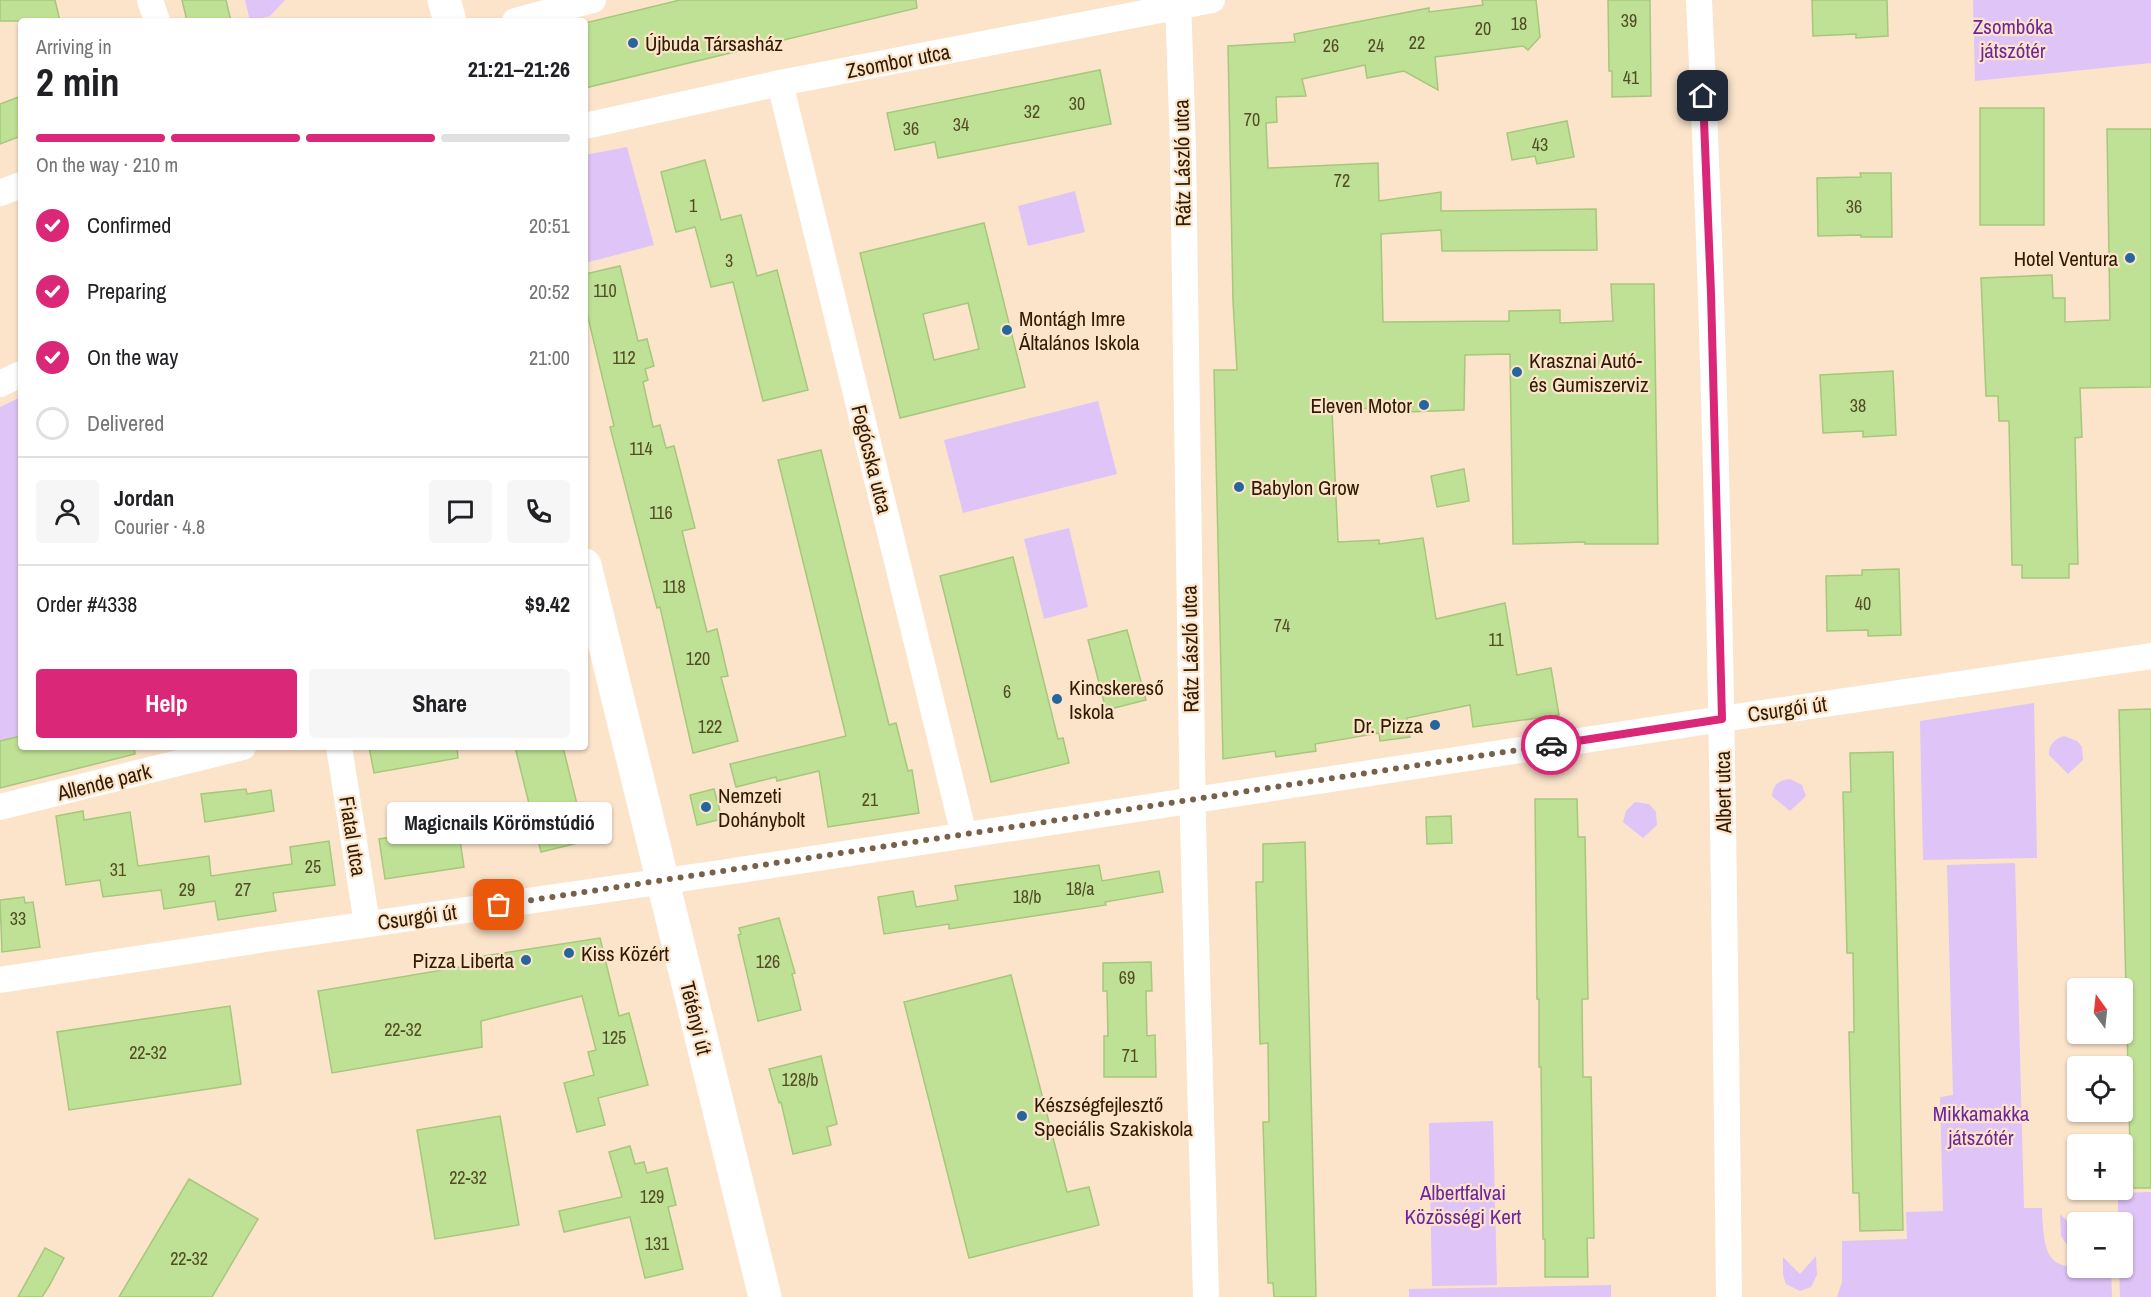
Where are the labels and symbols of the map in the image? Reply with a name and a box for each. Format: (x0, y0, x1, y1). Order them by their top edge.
house number: 39 (1621, 8, 1637, 33)
house number: 18 (1511, 11, 1527, 36)
park label: Zsombóka játszótér (1973, 12, 2054, 65)
house number: 20 (1475, 16, 1491, 41)
place label: Újbuda Társasház (645, 29, 783, 58)
house number: 22 (1409, 30, 1425, 55)
house number: 26 (1323, 33, 1339, 58)
house number: 24 (1368, 33, 1384, 58)
marker: Újbuda Társasház (626, 36, 640, 50)
street label: Zsombor utca (844, 37, 953, 85)
house number: 41 (1623, 65, 1640, 90)
pin (1677, 70, 1728, 121)
house number: 30 (1069, 91, 1085, 116)
house number: 32 (1024, 99, 1040, 124)
street label: Rátz László utca (1166, 99, 1198, 227)
house number: 70 (1244, 107, 1260, 132)
house number: 34 (953, 112, 969, 137)
house number: 36 (903, 116, 919, 141)
house number: 43 (1532, 132, 1548, 157)
house number: 72 (1334, 168, 1350, 193)
house number: 1 (689, 193, 698, 218)
house number: 36 (1846, 194, 1862, 219)
place label: Hotel Ventura (2014, 244, 2118, 273)
house number: 3 (725, 248, 733, 273)
marker: Hotel Ventura (2123, 251, 2137, 265)
house number: 110 (593, 278, 617, 303)
place label: Montágh Imre Általános Iskola (1018, 304, 1140, 357)
marker: Montágh Imre Általános Iskola (1000, 323, 1014, 337)
house number: 112 (612, 345, 636, 370)
place label: Krasznai Autó- és Gumiszerviz (1529, 346, 1649, 399)
marker: Krasznai Autó- és Gumiszerviz (1510, 365, 1524, 379)
place label: Eleven Motor (1311, 391, 1412, 420)
house number: 38 (1850, 393, 1866, 418)
marker: Eleven Motor (1417, 398, 1431, 412)
street label: Fogócska utca (844, 402, 900, 517)
house number: 114 (629, 436, 653, 461)
place label: Babylon Grow (1251, 473, 1360, 502)
marker: Babylon Grow (1232, 480, 1246, 494)
house number: 116 (649, 500, 673, 525)
house number: 118 (662, 574, 686, 599)
street label: Rátz László utca (1174, 585, 1206, 713)
house number: 40 (1855, 591, 1871, 616)
house number: 74 (1274, 613, 1290, 638)
house number: 11 (1488, 627, 1504, 652)
house number: 120 (686, 646, 710, 671)
place label: Kincskereső Iskola (1069, 673, 1164, 726)
house number: 6 (1003, 679, 1011, 704)
street label: Csurgói út (1746, 689, 1829, 729)
marker: Kincskereső Iskola (1050, 692, 1064, 706)
place label: Dr. Pizza (1353, 711, 1423, 740)
house number: 122 (698, 714, 722, 739)
courier (1521, 715, 1581, 775)
marker: Dr. Pizza (1428, 718, 1442, 732)
street label: Albert utca (1708, 750, 1738, 834)
street label: Allende park (53, 756, 154, 808)
place label: Nemzeti Dohánybolt (718, 781, 805, 834)
house number: 21 (862, 787, 879, 812)
street label: Fiatal utca (332, 794, 374, 878)
marker: Nemzeti Dohánybolt (699, 800, 713, 814)
callout: Magicnails Körömstúdió (386, 803, 612, 845)
house number: 25 (305, 854, 321, 879)
house number: 31 (110, 857, 127, 882)
house number: 18/a (1066, 876, 1094, 901)
house number: 29 (179, 877, 195, 902)
house number: 27 (235, 877, 251, 902)
pin (473, 879, 524, 930)
house number: 18/b (1013, 884, 1041, 909)
street label: Csurgói út (376, 897, 459, 937)
house number: 33 (10, 906, 26, 931)
place label: Kiss Közért (581, 939, 669, 968)
place label: Pizza Liberta (413, 946, 514, 975)
marker: Kiss Közért (562, 946, 576, 960)
house number: 126 (756, 949, 780, 974)
marker: Pizza Liberta (519, 953, 533, 967)
house number: 69 (1119, 965, 1135, 990)
street label: Tétényi út (673, 978, 719, 1058)
north arrow (2067, 978, 2133, 1044)
house number: 22-32 (384, 1017, 422, 1042)
house number: 125 (602, 1025, 626, 1050)
house number: 22-32 (129, 1040, 167, 1065)
house number: 71 (1122, 1043, 1139, 1068)
house number: 128/b (782, 1067, 818, 1092)
place label: Készségfejlesztő Speciális Szakiskola (1034, 1090, 1193, 1143)
park label: Mikkamakka játszótér (1933, 1099, 2030, 1152)
marker: Készségfejlesztő Speciális Szakiskola (1015, 1109, 1029, 1123)
house number: 22-32 (449, 1165, 487, 1190)
park label: Albertfalvai Közösségi Kert (1405, 1178, 1522, 1231)
house number: 129 (640, 1184, 664, 1209)
house number: 131 (645, 1231, 670, 1256)
house number: 22-32 (170, 1246, 208, 1271)

